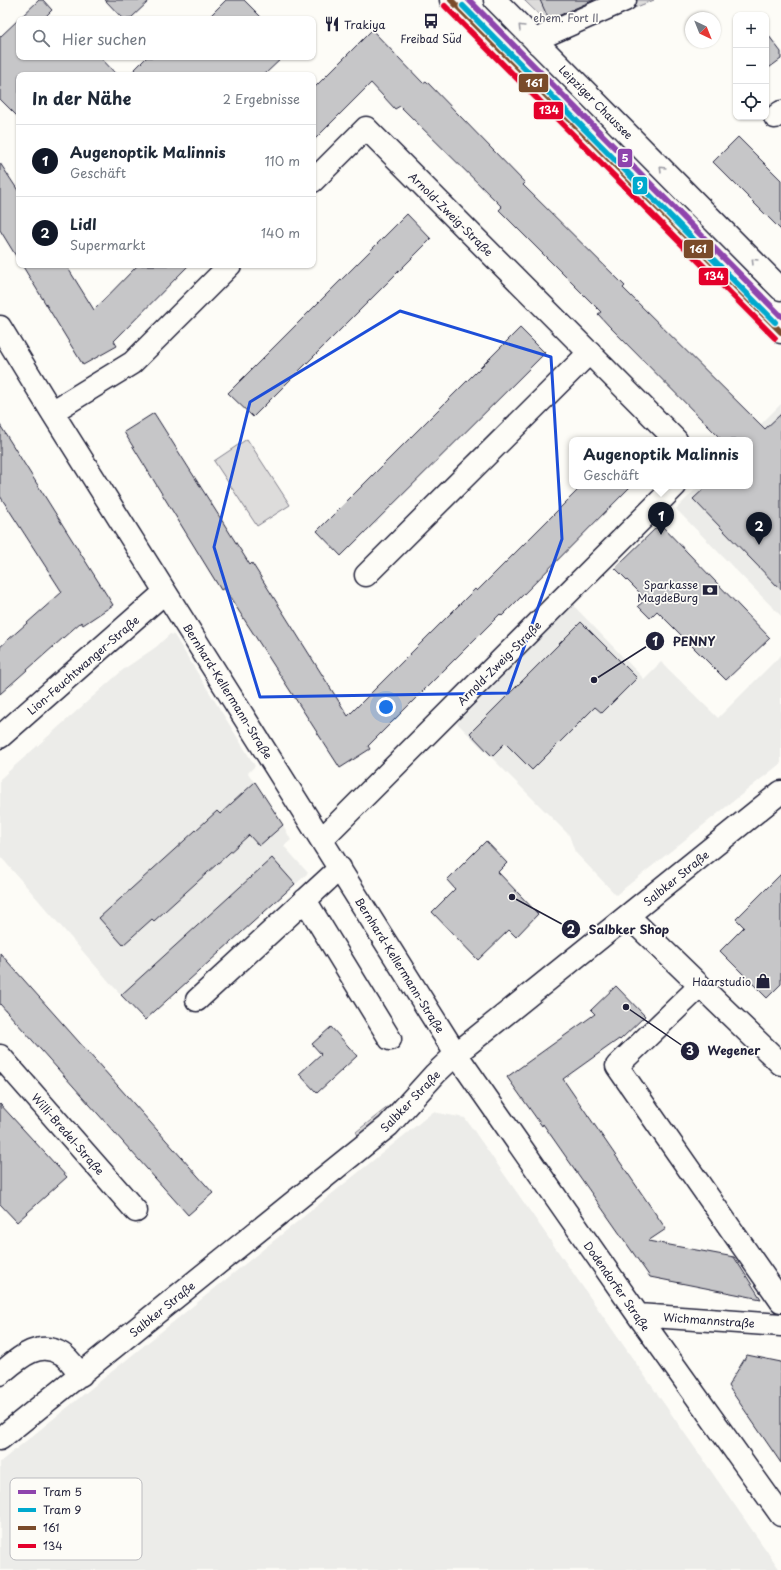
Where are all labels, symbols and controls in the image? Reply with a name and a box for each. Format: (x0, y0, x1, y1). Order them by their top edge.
park label: ehem. Fort II (533, 9, 599, 26)
bus stop icon: Freibad Süd (422, 12, 440, 30)
north arrow (685, 12, 721, 48)
map controls (733, 12, 769, 120)
button: + (733, 12, 769, 48)
restaurant icon: Trakiya (323, 15, 341, 33)
search box (16, 16, 316, 60)
place label: Trakiya (344, 16, 385, 33)
one-way arrow (518, 24, 526, 32)
icon: search (30, 27, 52, 49)
text: Hier suchen (62, 27, 147, 50)
place label: Freibad Süd (400, 30, 462, 47)
button: − (733, 48, 769, 84)
street label: Leipziger Chaussee (555, 61, 637, 143)
line badge: 161 (518, 73, 549, 93)
text: 161 (525, 74, 543, 91)
button: locate (733, 84, 769, 120)
text: In der Nähe (32, 85, 131, 111)
text: 2 Ergebnisse (223, 89, 300, 108)
line badge: 134 (533, 101, 564, 120)
text: 134 (539, 101, 559, 118)
text: Augenoptik Malinnis (70, 140, 226, 163)
line badge: 5 (617, 148, 633, 168)
text: 5 (621, 149, 629, 166)
text: 1 (42, 151, 48, 170)
text: 110 m (265, 151, 300, 170)
text: Geschäft (70, 163, 126, 182)
one-way arrow (659, 166, 667, 174)
street label: Arnold-Zweig-Straße (405, 168, 497, 260)
line badge: 9 (632, 176, 648, 195)
text: 9 (637, 176, 644, 193)
text: Lidl (70, 212, 97, 235)
text: 2 (40, 223, 50, 242)
text: 140 m (261, 223, 300, 242)
text: Supermarkt (70, 235, 145, 254)
line badge: 161 (683, 239, 714, 259)
text: 161 (689, 240, 707, 257)
one-way arrow (751, 258, 758, 266)
line badge: 134 (698, 267, 729, 286)
text: 134 (704, 267, 724, 284)
popup (569, 437, 753, 489)
text: Augenoptik Malinnis (583, 442, 739, 465)
text: Geschäft (583, 465, 639, 484)
pin: 1 (648, 502, 674, 535)
pin: 2 (746, 512, 772, 545)
place label: Sparkasse MagdeBurg (637, 576, 698, 606)
bank icon: Sparkasse MagdeBurg (701, 581, 719, 599)
street label: Lion-Feuchtwanger-Straße (23, 611, 143, 718)
street label: Arnold-Zweig-Straße (453, 617, 545, 709)
street label: Bernhard-Kellermann-Straße (179, 620, 277, 762)
callout: PENNY (645, 629, 724, 653)
text: 1 (652, 632, 658, 650)
text: PENNY (673, 632, 715, 650)
your location (376, 697, 396, 717)
street label: Salbker Straße (640, 846, 713, 910)
street label: Bernhard-Kellermann-Straße (351, 894, 449, 1036)
callout: Salbker Shop (561, 917, 678, 941)
text: 2 (567, 920, 576, 938)
text: Salbker Shop (589, 920, 669, 938)
shop icon: Haarstudio (754, 972, 772, 990)
place label: Haarstudio (692, 973, 751, 990)
callout: Wegener (680, 1039, 768, 1063)
text: 3 (686, 1041, 694, 1059)
text: Wegener (708, 1041, 761, 1059)
street label: Salbker Straße (376, 1066, 444, 1136)
street label: Willi-Bredel-Straße (28, 1089, 108, 1179)
street label: Dodendorfer Straße (580, 1238, 655, 1335)
street label: Salbker Straße (126, 1277, 199, 1341)
street label: Wichmannstraße (663, 1308, 755, 1332)
legend (10, 1478, 142, 1560)
text: Tram 5 (43, 1483, 82, 1500)
text: Tram 9 (43, 1501, 82, 1518)
text: 161 (43, 1519, 59, 1536)
text: 134 (43, 1537, 63, 1554)

